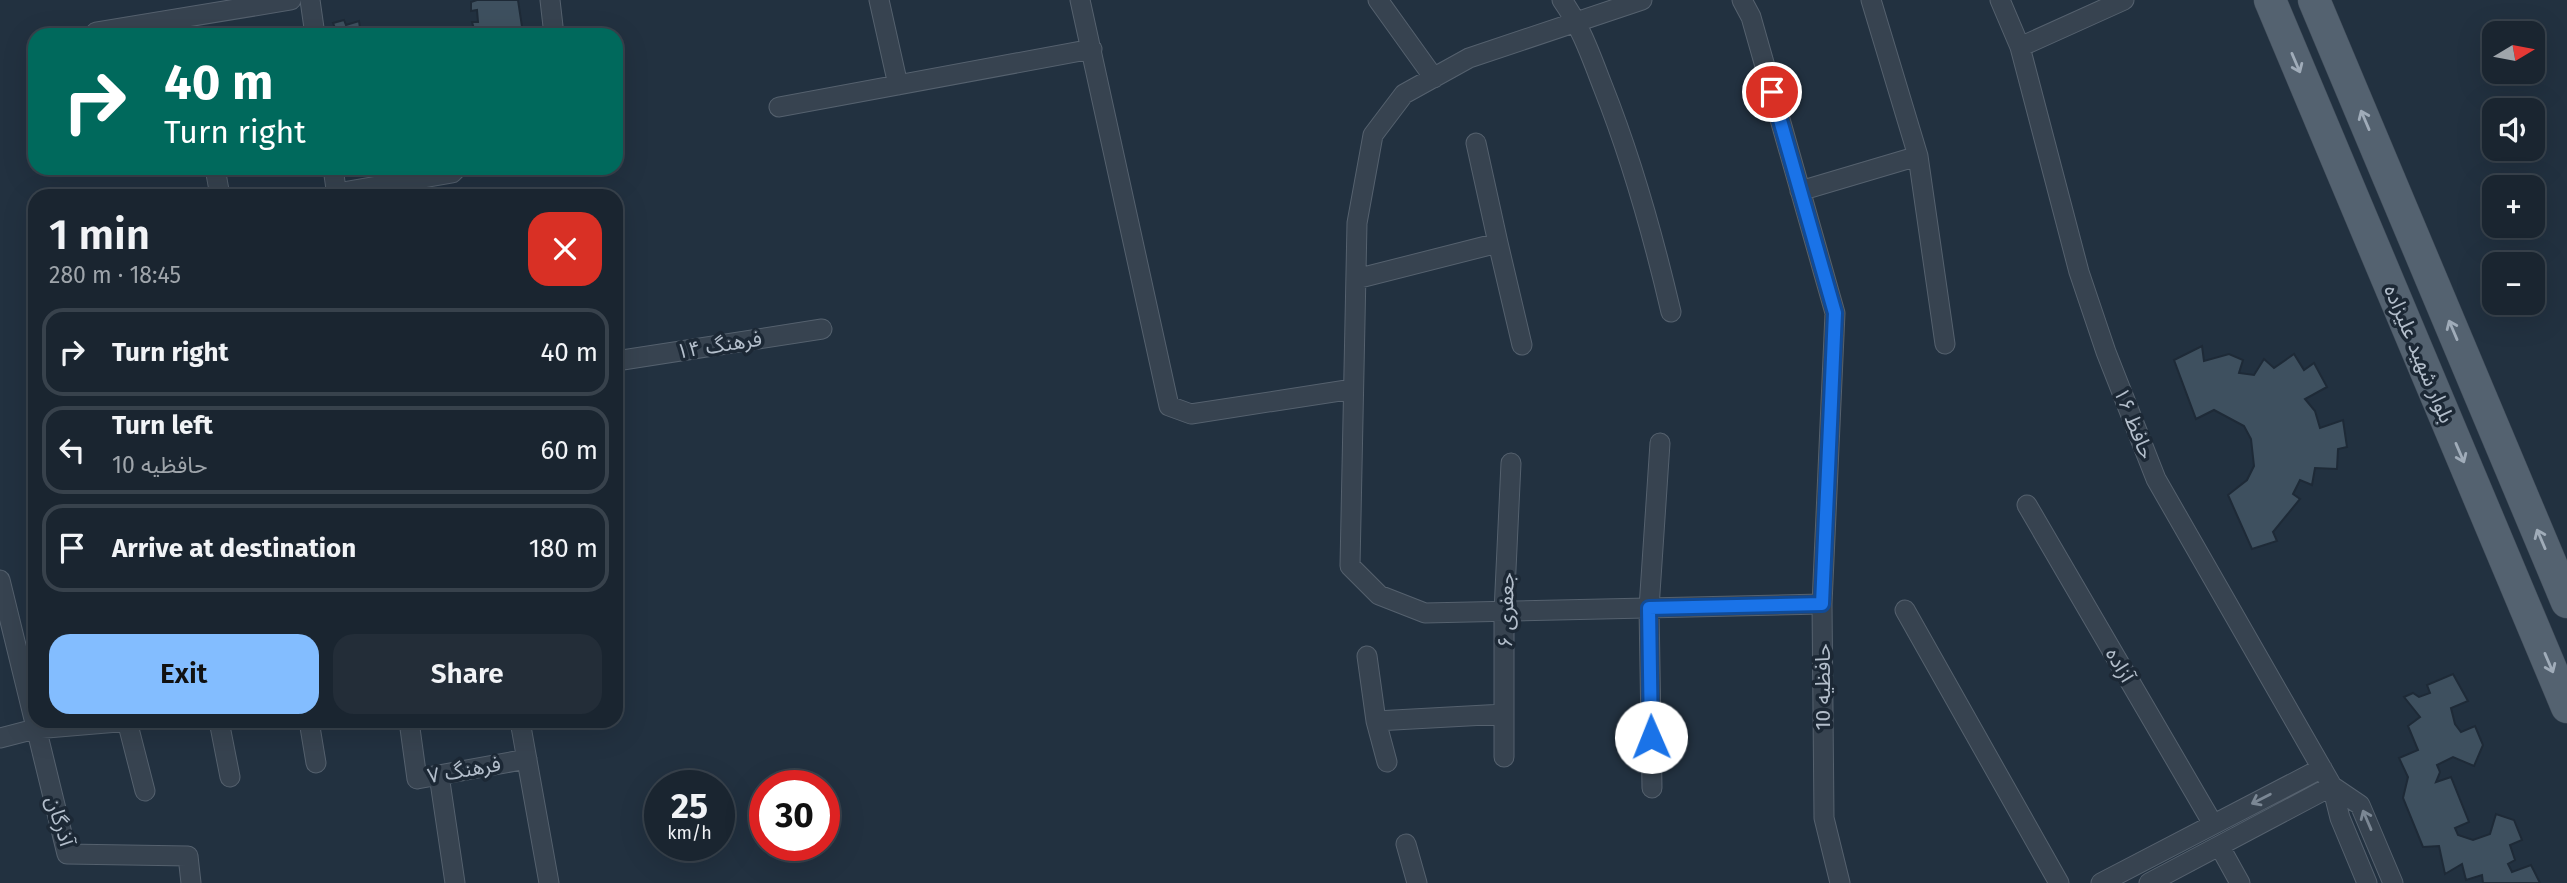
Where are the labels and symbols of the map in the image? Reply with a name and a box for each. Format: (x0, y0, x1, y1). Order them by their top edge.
north arrow (2482, 21, 2544, 84)
one-way arrow (2291, 52, 2304, 73)
pin (1742, 62, 1802, 122)
one-way arrow (2357, 110, 2370, 131)
street label: بلوار شهید علیزاده (2378, 281, 2460, 427)
one-way arrow (2445, 319, 2458, 341)
street label: فرهنگ ۱۴ (674, 325, 764, 365)
street label: حافظ ۱۶ (2108, 383, 2160, 463)
one-way arrow (2455, 442, 2468, 464)
one-way arrow (2533, 529, 2546, 551)
street label: جعفری ۶ (1492, 572, 1520, 648)
street label: حافظیه 10 (1810, 643, 1836, 731)
street label: آزاده (2100, 643, 2141, 688)
one-way arrow (2543, 652, 2556, 673)
position arrow (1614, 700, 1688, 774)
street label: فرهنگ ۷ (425, 751, 503, 789)
speed limit sign: 30 (749, 770, 840, 861)
street label: آذرگان (40, 793, 80, 850)
one-way arrow (2251, 793, 2272, 806)
one-way arrow (2360, 810, 2373, 831)

